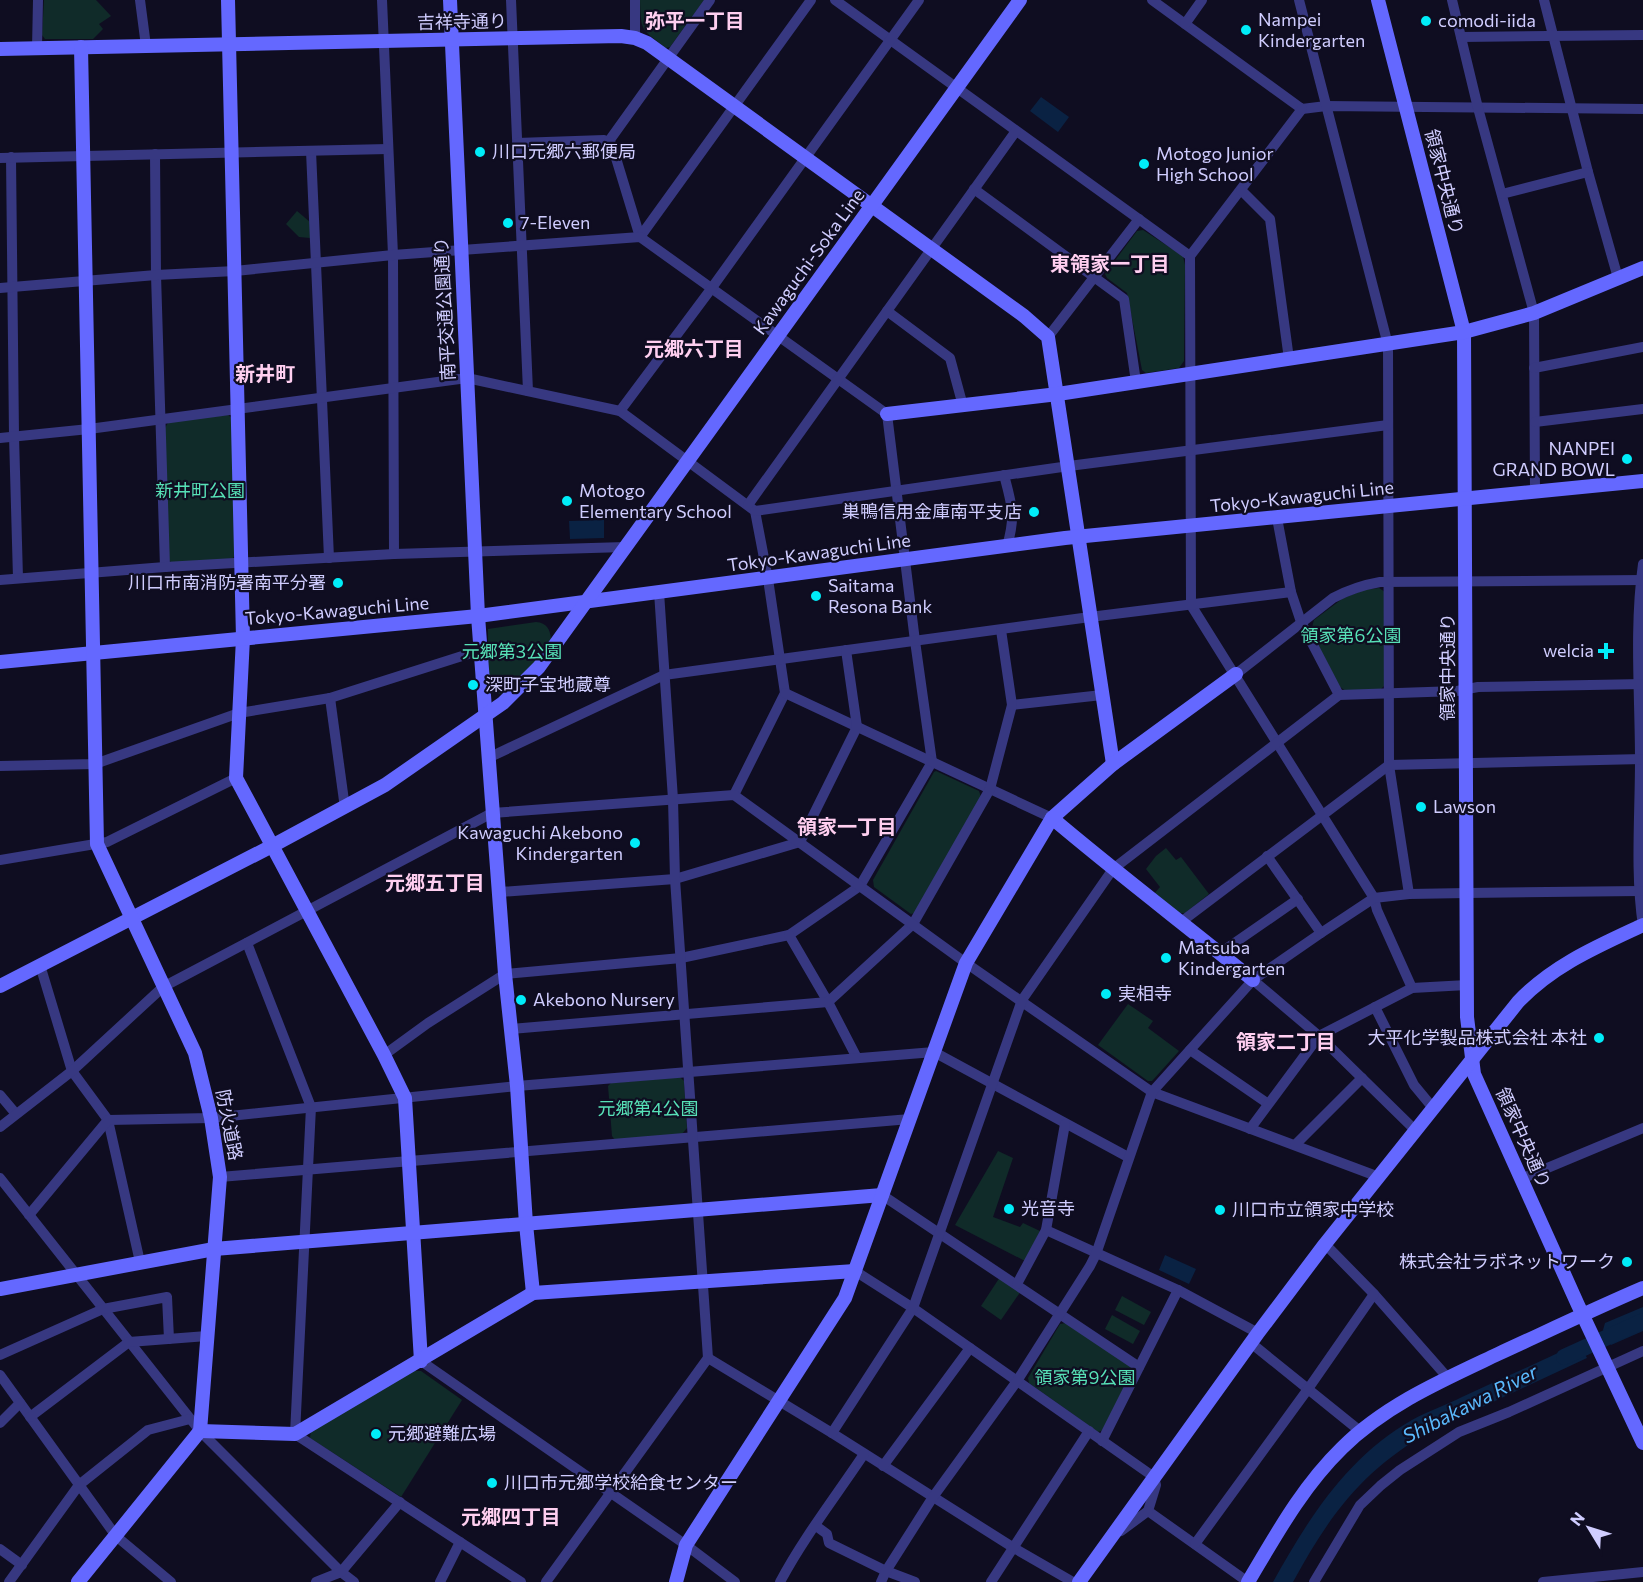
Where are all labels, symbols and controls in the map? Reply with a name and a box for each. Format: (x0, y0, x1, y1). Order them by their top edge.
district label: 弥平一丁目 (645, 8, 745, 32)
place label: Nampei Kindergarten (1258, 8, 1365, 51)
street label: 吉祥寺通り (417, 9, 507, 33)
place label: comodi-iida (1438, 9, 1536, 31)
marker: comodi-iida (1419, 14, 1433, 28)
marker: Nampei Kindergarten (1239, 23, 1253, 37)
street label: 領家中央通り (1421, 127, 1469, 237)
place label: 川口元郷六郵便局 (492, 140, 636, 162)
place label: Motogo Junior High School (1156, 142, 1274, 185)
marker: 川口元郷六郵便局 (473, 145, 487, 159)
marker: Motogo Junior High School (1137, 157, 1151, 171)
street label: Kawaguchi-Soka Line (748, 184, 868, 339)
place label: 7-Eleven (520, 211, 590, 233)
marker: 7-Eleven (501, 216, 515, 230)
street label: 南平交通公園通り (429, 237, 459, 382)
district label: 東領家一丁目 (1050, 251, 1170, 275)
district label: 元郷六丁目 (644, 336, 744, 360)
district label: 新井町 (235, 361, 295, 385)
place label: NANPEI GRAND BOWL (1492, 437, 1615, 480)
marker: NANPEI GRAND BOWL (1620, 452, 1634, 466)
street label: Tokyo-Kawaguchi Line (1209, 475, 1395, 517)
park label: 新井町公園 (155, 479, 245, 501)
place label: Motogo Elementary School (579, 479, 732, 522)
marker: Motogo Elementary School (560, 494, 574, 508)
place label: 巣鴨信用金庫南平支店 (842, 500, 1022, 522)
marker: 巣鴨信用金庫南平支店 (1027, 505, 1041, 519)
street label: Tokyo-Kawaguchi Line (726, 528, 912, 576)
place label: 川口市南消防署南平分署 (128, 571, 326, 593)
place label: Saitama Resona Bank (828, 574, 932, 617)
marker: 川口市南消防署南平分署 (331, 576, 345, 590)
marker: Saitama Resona Bank (809, 589, 823, 603)
street label: Tokyo-Kawaguchi Line (244, 591, 430, 629)
street label: 領家中央通り (1436, 613, 1458, 721)
park label: 領家第6公園 (1301, 624, 1401, 646)
place label: welcia (1543, 639, 1594, 661)
park label: 元郷第3公園 (462, 640, 562, 662)
marker: welcia (1599, 644, 1613, 658)
place label: 深町子宝地蔵尊 (485, 673, 611, 695)
marker: 深町子宝地蔵尊 (466, 678, 480, 692)
place label: Lawson (1433, 795, 1496, 817)
marker: Lawson (1414, 800, 1428, 814)
district label: 領家一丁目 (797, 814, 897, 838)
place label: Kawaguchi Akebono Kindergarten (457, 821, 623, 864)
marker: Kawaguchi Akebono Kindergarten (628, 836, 642, 850)
district label: 元郷五丁目 (385, 870, 485, 894)
place label: Matsuba Kindergarten (1178, 936, 1285, 979)
marker: Matsuba Kindergarten (1159, 951, 1173, 965)
place label: 実相寺 (1118, 982, 1172, 1004)
marker: 実相寺 (1099, 987, 1113, 1001)
place label: Akebono Nursery (533, 988, 675, 1010)
marker: Akebono Nursery (514, 993, 528, 1007)
place label: 大平化学製品株式会社 本社 (1368, 1026, 1587, 1048)
district label: 領家二丁目 (1236, 1029, 1336, 1053)
marker: 大平化学製品株式会社 本社 (1592, 1031, 1606, 1045)
street label: 領家中央通り (1492, 1084, 1556, 1191)
street label: 防火道路 (212, 1087, 248, 1162)
park label: 元郷第4公園 (598, 1097, 698, 1119)
place label: 光音寺 (1021, 1197, 1075, 1219)
place label: 川口市立領家中学校 (1232, 1198, 1394, 1220)
marker: 光音寺 (1002, 1202, 1016, 1216)
marker: 川口市立領家中学校 (1213, 1203, 1227, 1217)
place label: 株式会社ラボネットワーク (1399, 1250, 1615, 1272)
marker: 株式会社ラボネットワーク (1620, 1255, 1634, 1269)
water label: Shibakawa River (1398, 1358, 1542, 1448)
park label: 領家第9公園 (1035, 1366, 1135, 1388)
place label: 元郷避難広場 (388, 1422, 496, 1444)
marker: 元郷避難広場 (369, 1427, 383, 1441)
place label: 川口市元郷学校給食センター (504, 1471, 738, 1493)
marker: 川口市元郷学校給食センター (485, 1476, 499, 1490)
north arrow (1559, 1498, 1619, 1558)
district label: 元郷四丁目 (461, 1504, 561, 1528)
text: N (1566, 1508, 1588, 1529)

